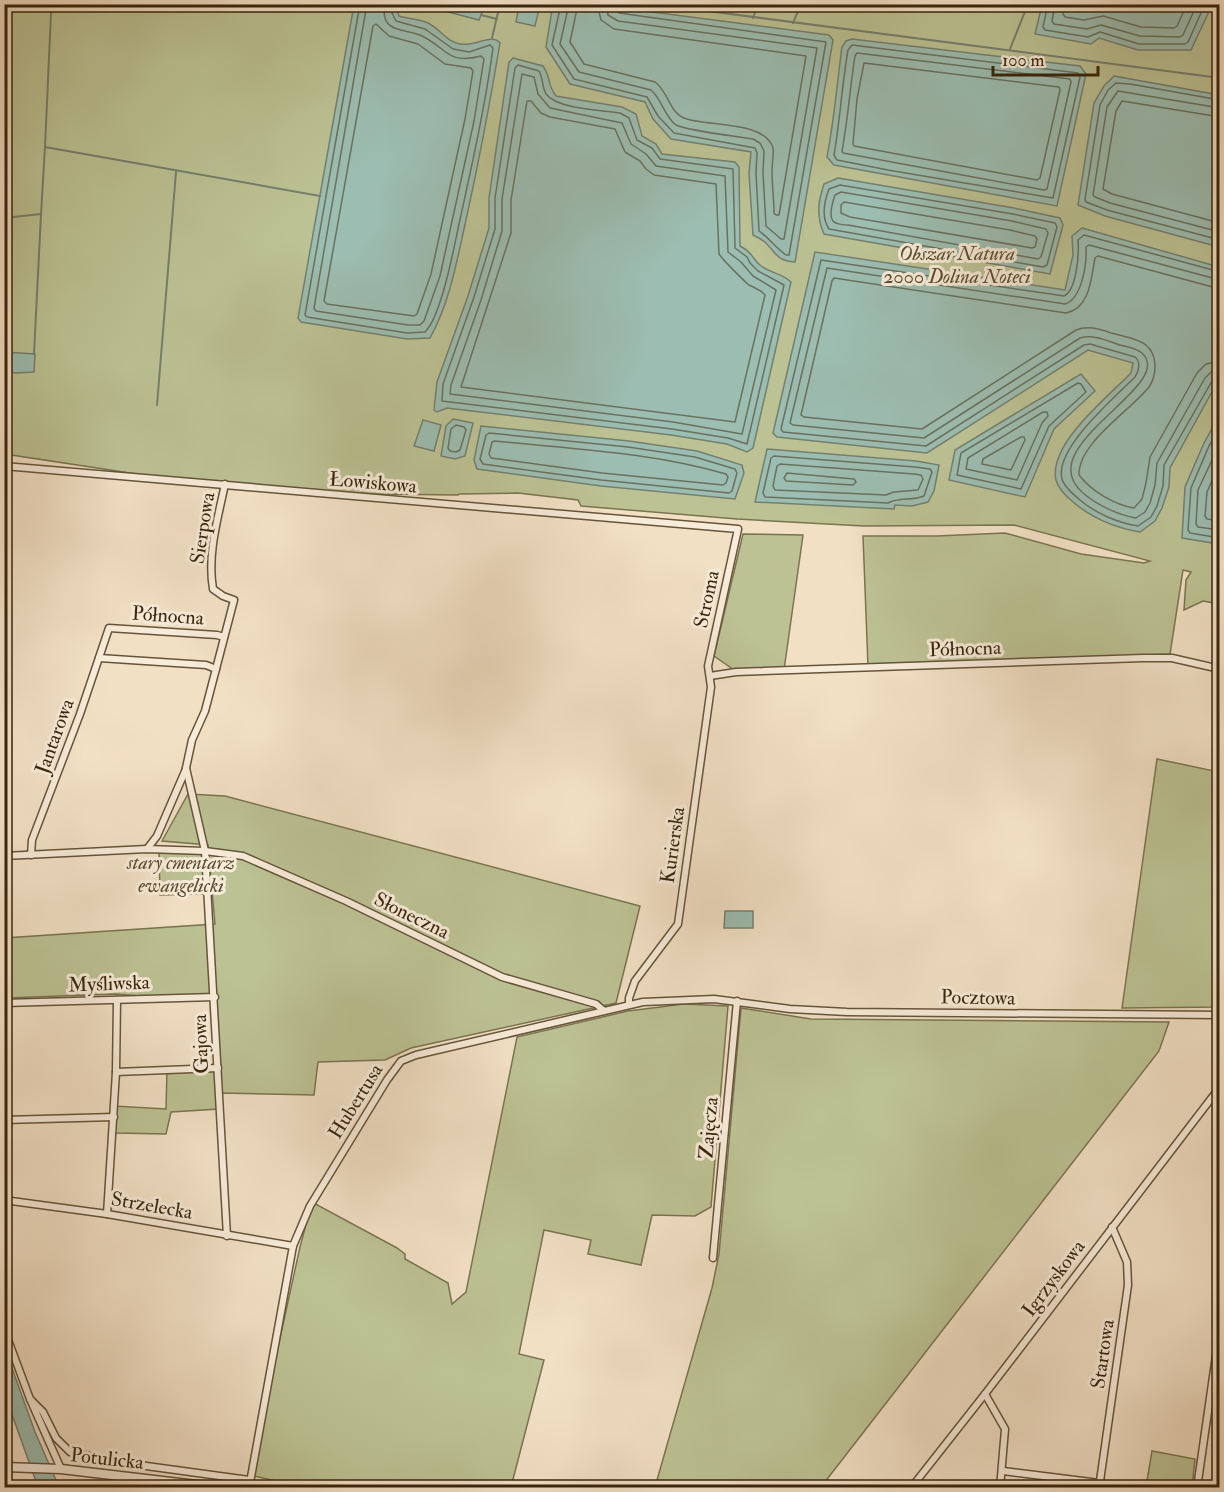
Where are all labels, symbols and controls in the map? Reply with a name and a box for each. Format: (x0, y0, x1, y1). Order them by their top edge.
scale bar (993, 39, 1098, 77)
text: 100 m (1002, 49, 1045, 72)
park label: Obszar Natura 2000 Dolina Noteci (883, 241, 1031, 289)
street label: Łowiskowa (328, 466, 419, 499)
street label: Sierpowa (184, 490, 222, 566)
street label: Stroma (688, 567, 725, 630)
street label: Północna (131, 601, 206, 631)
street label: Północna (928, 635, 1002, 662)
street label: Jantarowa (29, 694, 80, 778)
street label: Kurierska (655, 804, 690, 885)
park label: stary cmentarz ewangelicki (126, 850, 235, 898)
street label: Słoneczna (370, 887, 454, 945)
street label: Myśliwska (68, 970, 151, 997)
street label: Pocztowa (940, 984, 1016, 1011)
street label: Gajowa (187, 1013, 214, 1074)
street label: Hubertusa (323, 1058, 389, 1144)
street label: Zajęcza (693, 1095, 724, 1160)
street label: Strzelecka (109, 1186, 195, 1225)
street label: Igrzyskowa (1016, 1234, 1091, 1322)
street label: Startowa (1085, 1317, 1120, 1390)
street label: Potulicka (69, 1442, 146, 1475)

